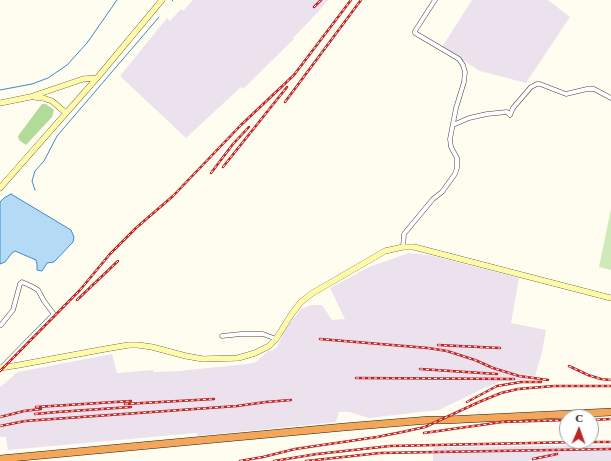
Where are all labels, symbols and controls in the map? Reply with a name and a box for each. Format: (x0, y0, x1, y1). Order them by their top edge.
north arrow (559, 409, 599, 449)
text: С (575, 411, 584, 425)

